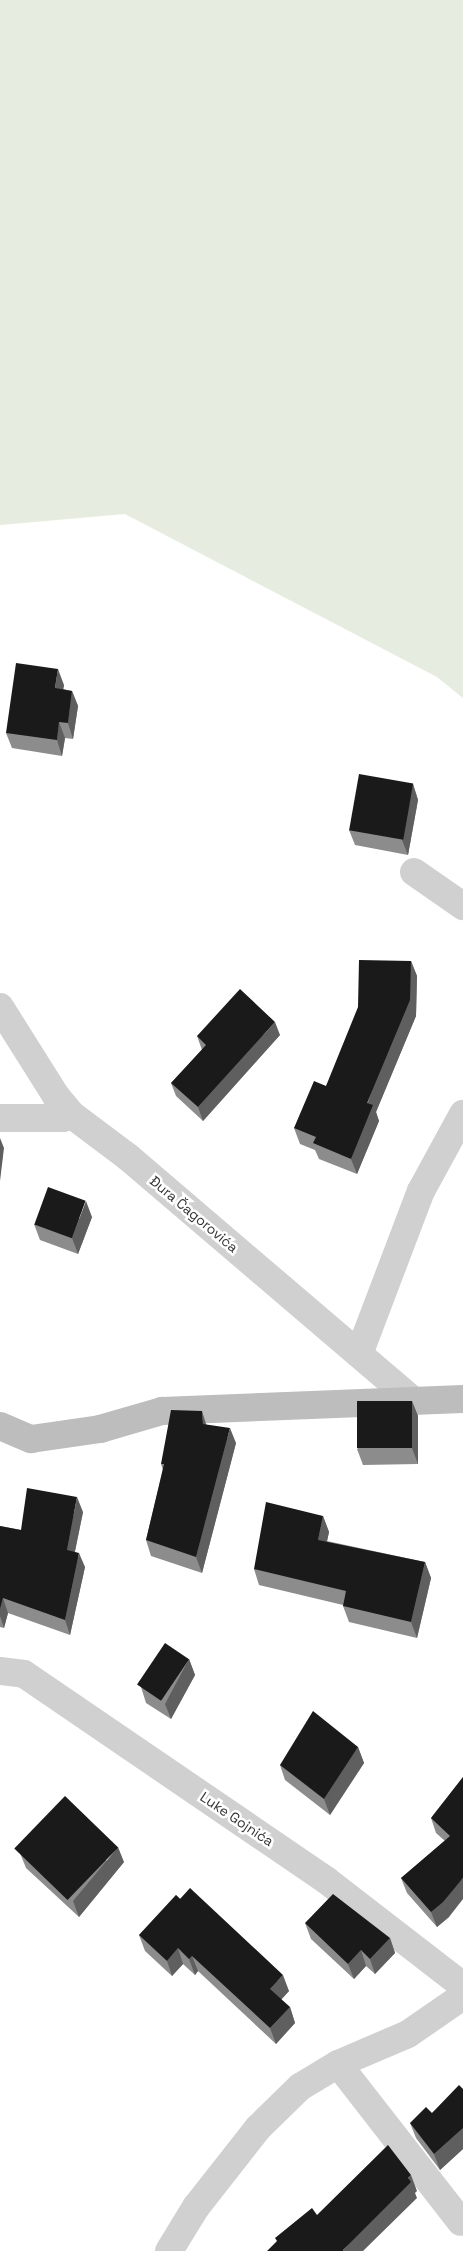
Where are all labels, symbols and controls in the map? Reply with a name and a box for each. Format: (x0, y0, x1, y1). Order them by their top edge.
street label: Đura Čagorovića (147, 1172, 241, 1256)
street label: Luke Gojnića (197, 1788, 277, 1850)

